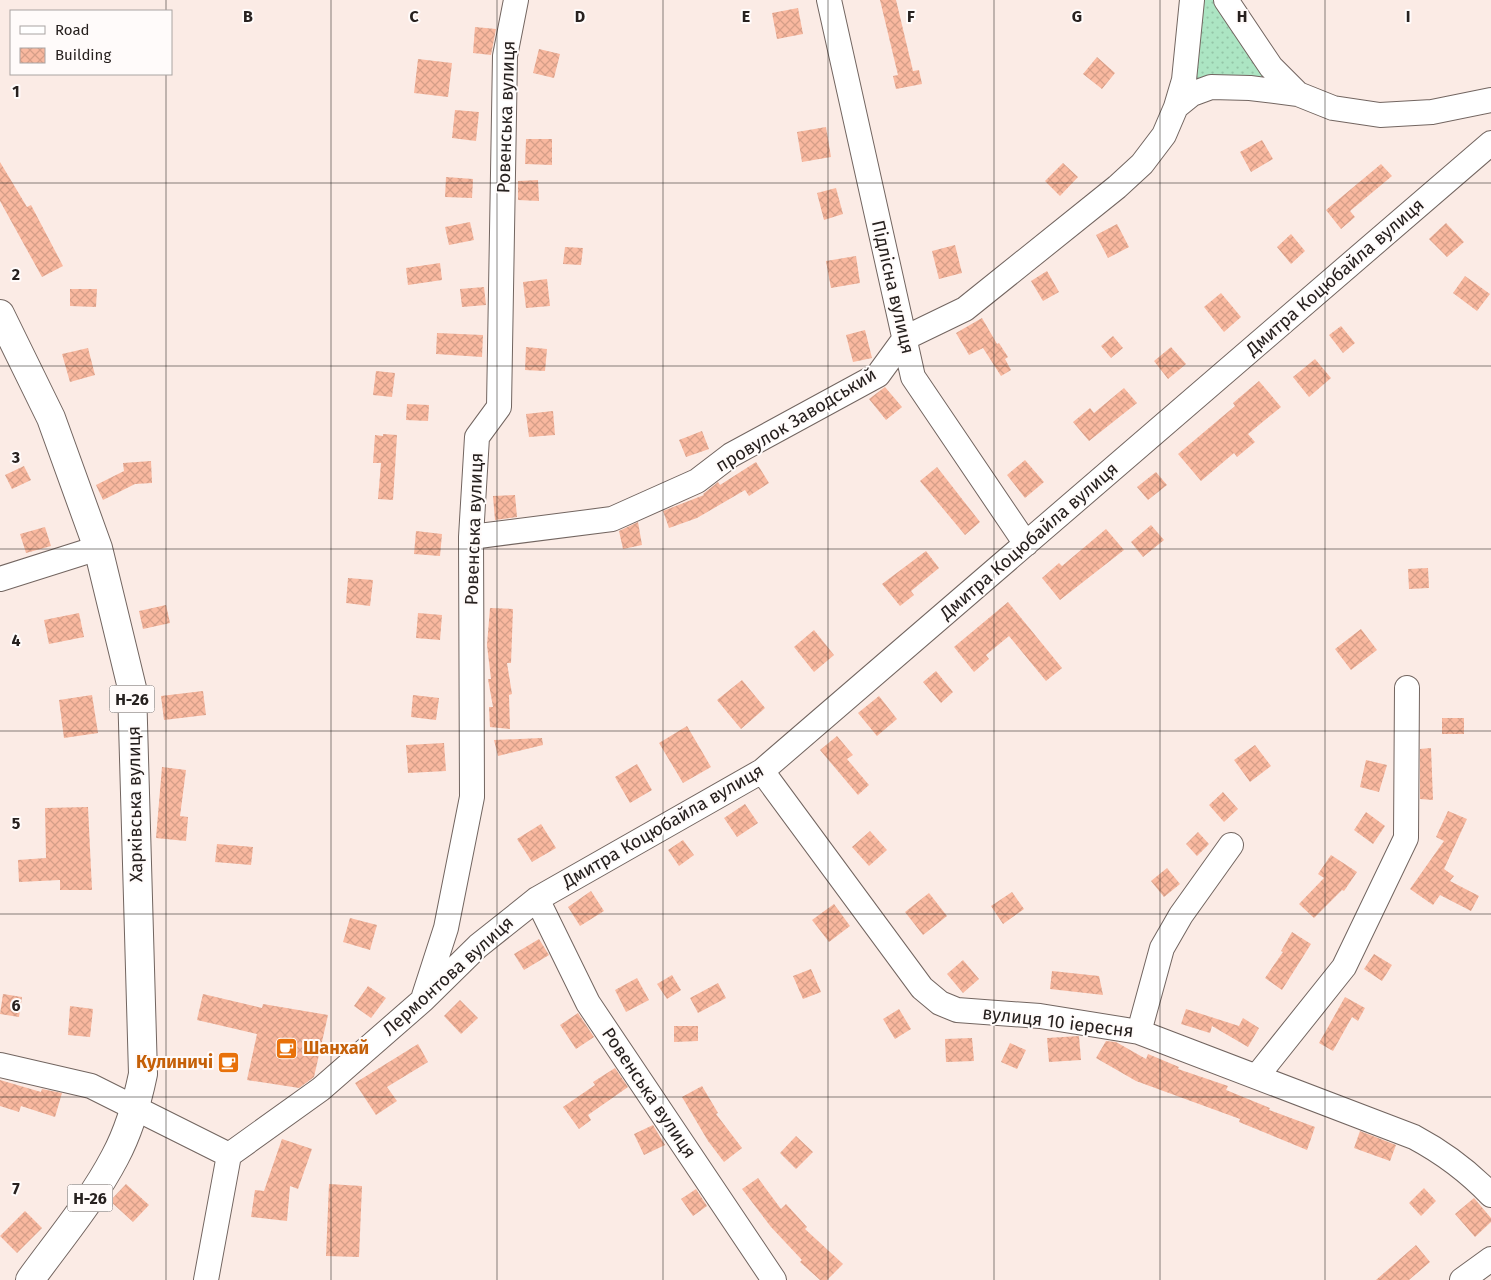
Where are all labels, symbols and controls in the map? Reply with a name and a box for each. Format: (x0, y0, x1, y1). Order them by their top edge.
text: B (243, 7, 253, 26)
text: C (409, 7, 419, 26)
text: D (575, 7, 585, 26)
text: E (742, 7, 750, 26)
text: F (907, 7, 915, 26)
text: G (1072, 7, 1082, 26)
text: H (1237, 7, 1247, 26)
text: I (1406, 7, 1410, 26)
legend (10, 10, 172, 75)
text: Road (55, 21, 90, 39)
street label: Ровенська вулиця (492, 40, 520, 194)
text: Building (55, 46, 111, 64)
text: 1 (12, 82, 20, 101)
street label: Дмитра Коцюбайла вулиця (1241, 194, 1428, 361)
street label: Підлісна вулиця (867, 218, 919, 356)
text: 2 (12, 265, 20, 284)
street label: провулок Заводський (712, 363, 880, 477)
text: 3 (11, 448, 20, 467)
street label: Ровенська вулиця (460, 452, 488, 606)
street label: Дмитра Коцюбайла вулиця (935, 458, 1122, 625)
text: 4 (11, 631, 21, 650)
road number: Н-26 (110, 686, 154, 712)
street label: Харківська вулиця (123, 726, 147, 882)
street label: Дмитра Коцюбайла вулиця (558, 759, 767, 893)
text: 5 (12, 814, 21, 833)
street label: Лермонтова вулиця (378, 911, 518, 1041)
text: 6 (11, 996, 21, 1015)
street label: вулиця 10 іересня (981, 1002, 1135, 1042)
street label: Ровенська вулиця (597, 1024, 701, 1162)
cafe icon: Шанхай (275, 1036, 299, 1060)
place label: Шанхай (303, 1037, 369, 1059)
cafe icon: Кулиничі (217, 1050, 241, 1074)
place label: Кулиничі (136, 1051, 213, 1073)
text: 7 (12, 1179, 20, 1198)
road number: Н-26 (68, 1184, 112, 1212)

